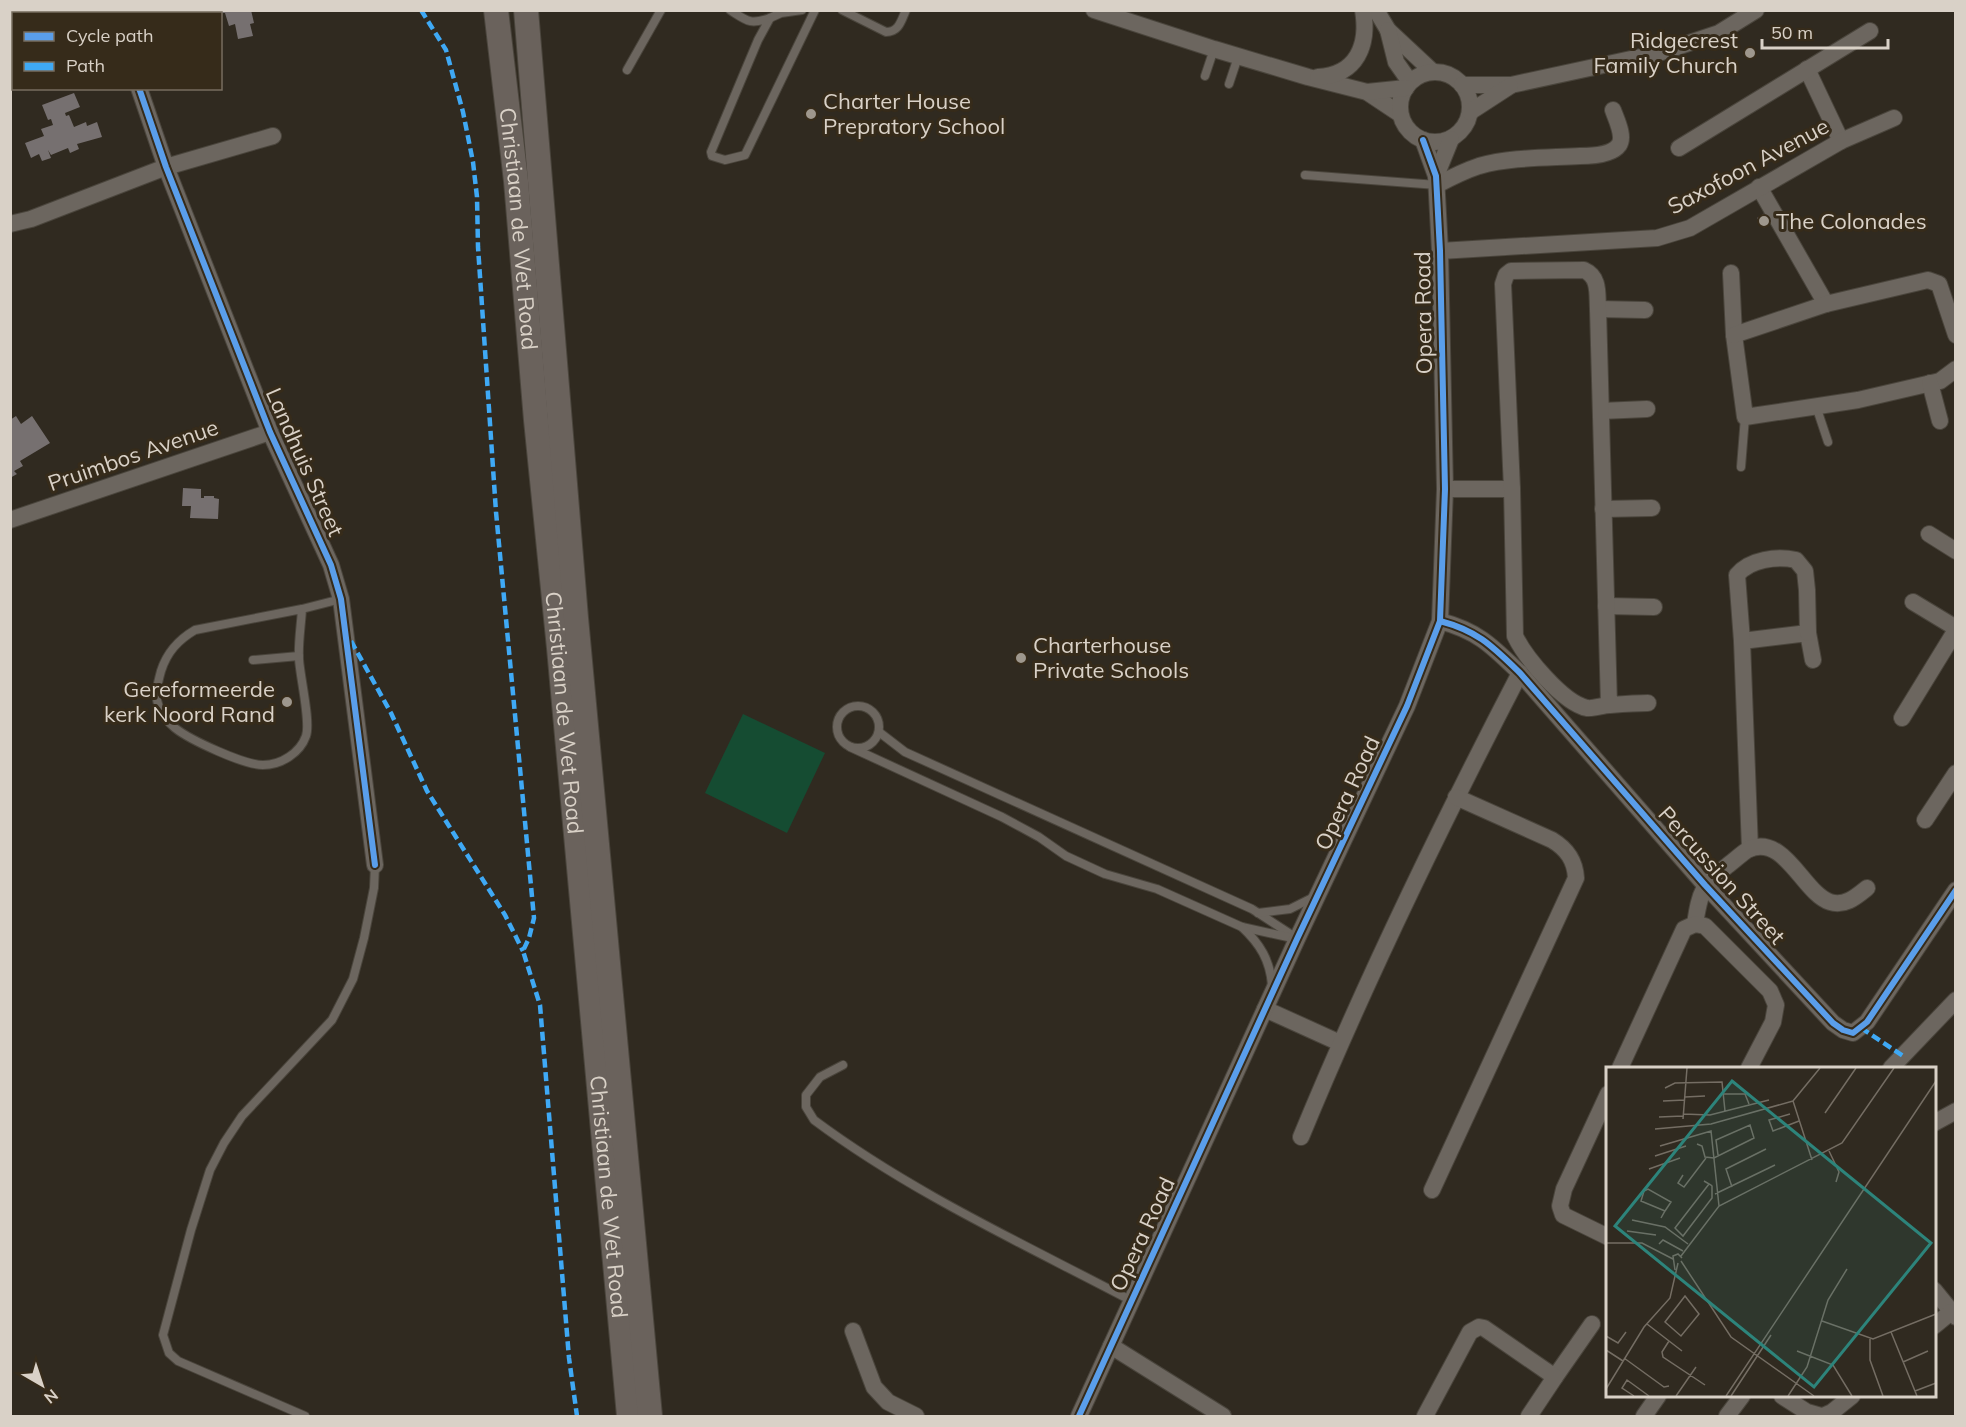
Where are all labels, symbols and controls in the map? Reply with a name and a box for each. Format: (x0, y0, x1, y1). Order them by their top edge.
legend (12, 12, 222, 90)
scale bar (1762, 12, 1888, 50)
text: 50 m (1771, 21, 1813, 44)
text: Cycle path (66, 24, 153, 47)
place label: Ridgecrest Family Church (1593, 26, 1738, 79)
marker: Ridgecrest Family Church (1743, 46, 1757, 60)
text: Path (66, 54, 105, 77)
place label: Charter House Prepratory School (823, 87, 1005, 140)
street label: Christiaan de Wet Road (494, 106, 544, 351)
marker: Charter House Prepratory School (804, 107, 818, 121)
street label: Saxofoon Avenue (1663, 112, 1833, 220)
place label: The Colonades (1776, 207, 1927, 235)
marker: The Colonades (1757, 214, 1771, 228)
street label: Opera Road (1408, 251, 1438, 375)
street label: Landhuis Street (260, 383, 350, 541)
street label: Pruimbos Avenue (44, 413, 222, 497)
street label: Christiaan de Wet Road (539, 590, 590, 835)
place label: Charterhouse Private Schools (1033, 631, 1189, 684)
marker: Charterhouse Private Schools (1014, 651, 1028, 665)
place label: Gereformeerde kerk Noord Rand (104, 675, 275, 728)
marker: Gereformeerde kerk Noord Rand (280, 695, 294, 709)
street label: Opera Road (1308, 731, 1386, 855)
street label: Percussion Street (1653, 800, 1792, 950)
inset map (1606, 1067, 1936, 1397)
street label: Christiaan de Wet Road (584, 1074, 634, 1319)
street label: Opera Road (1103, 1172, 1181, 1296)
north arrow (12, 1355, 72, 1415)
text: N (40, 1385, 62, 1408)

